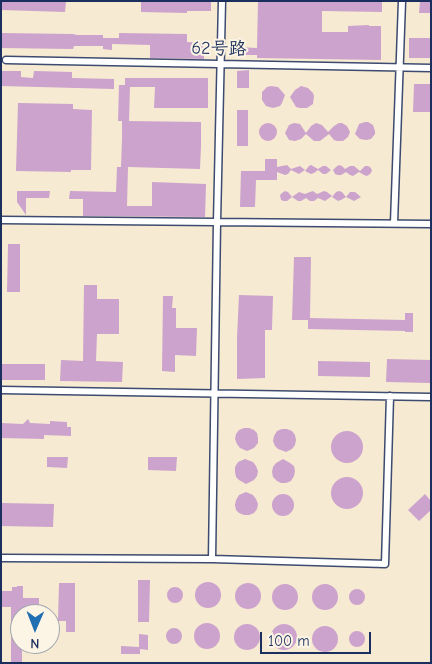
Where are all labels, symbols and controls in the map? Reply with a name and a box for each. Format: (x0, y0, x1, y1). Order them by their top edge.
street label: 62号路 (191, 38, 247, 60)
north arrow (10, 604, 60, 654)
scale bar (262, 622, 373, 654)
text: 100 m (268, 632, 310, 650)
text: N (30, 635, 39, 652)

